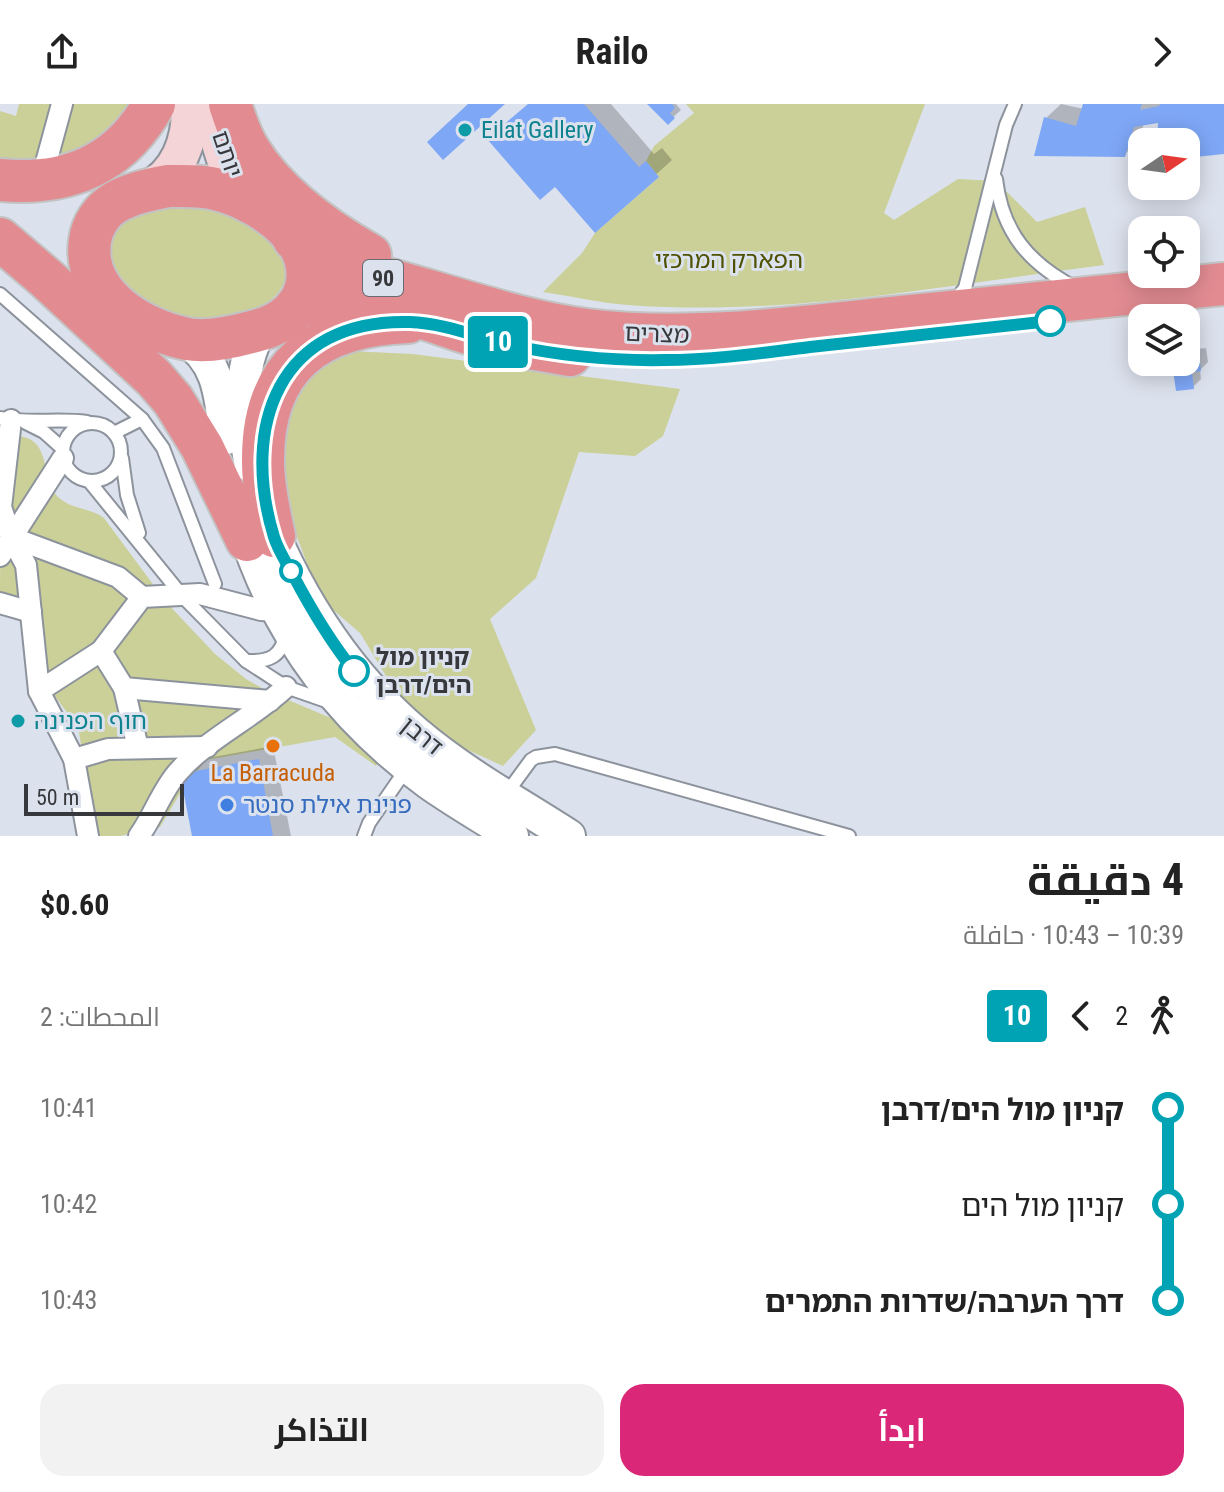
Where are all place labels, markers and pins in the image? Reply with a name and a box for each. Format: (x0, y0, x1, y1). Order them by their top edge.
place label: Eilat Gallery (481, 116, 594, 144)
marker: Eilat Gallery (456, 121, 474, 139)
unlabelled marker (1035, 306, 1065, 336)
unlabelled marker (280, 560, 302, 582)
place label: קניון מול הים/דרבן (376, 643, 472, 699)
marker: קניון מול הים/דרבן (339, 656, 369, 686)
place label: חוף הפנינה (34, 707, 147, 735)
marker: חוף הפנינה (9, 712, 27, 730)
marker: La Barracuda (264, 737, 282, 755)
place label: La Barracuda (211, 759, 335, 787)
place label: פנינת אילת סנטר (243, 791, 412, 819)
marker: פנינת אילת סנטר (218, 796, 236, 814)

